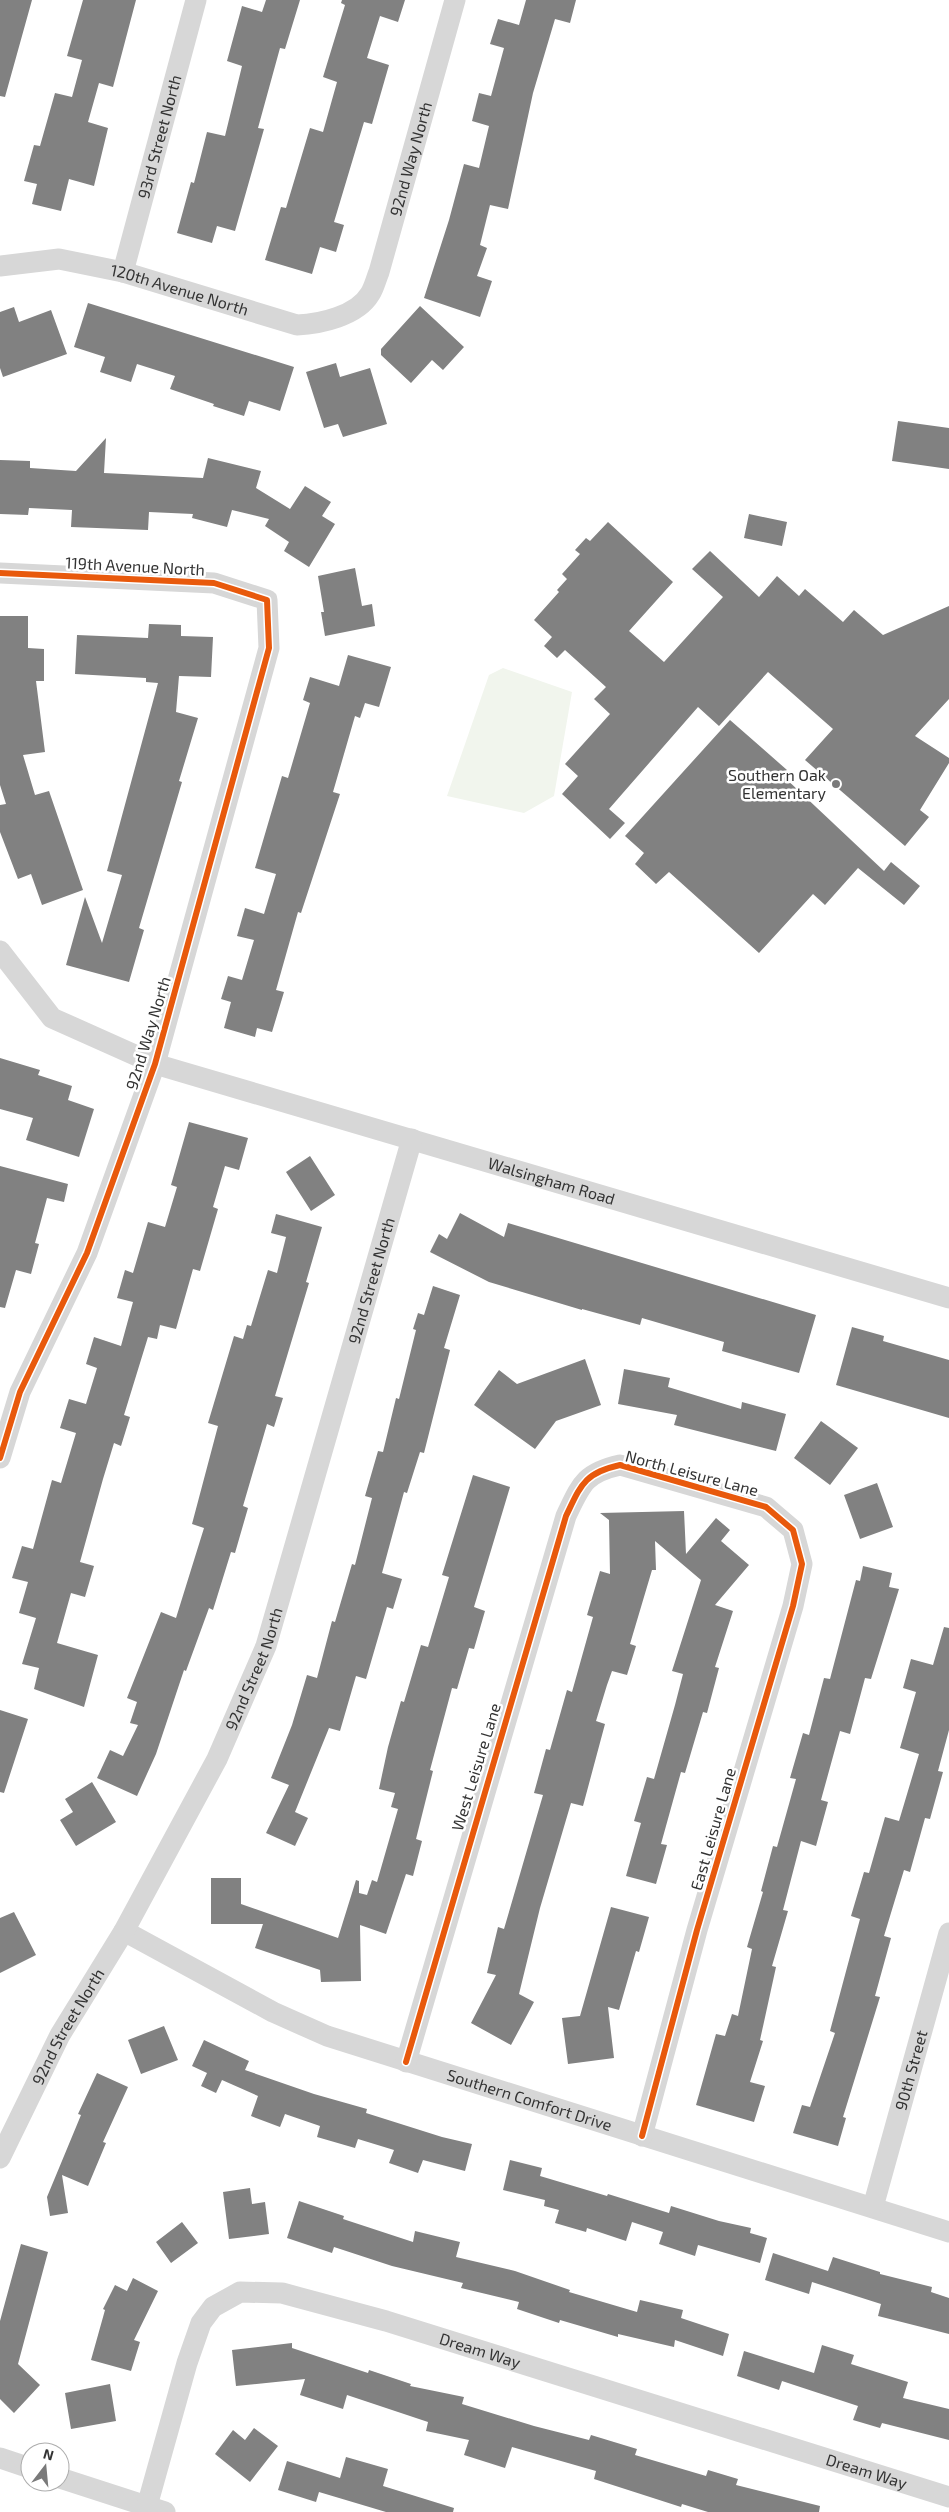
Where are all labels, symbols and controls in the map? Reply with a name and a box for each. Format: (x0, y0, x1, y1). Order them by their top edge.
street label: 93rd Street North (133, 73, 184, 201)
street label: 92nd Way North (385, 99, 435, 218)
street label: 120th Avenue North (109, 260, 251, 319)
street label: 119th Avenue North (65, 552, 205, 579)
place label: Southern Oak Elementary (728, 765, 827, 802)
marker: Southern Oak Elementary (830, 778, 842, 790)
street label: 92nd Way North (121, 974, 174, 1092)
street label: Walsingham Road (486, 1153, 617, 1208)
street label: 92nd Street North (344, 1215, 398, 1346)
street label: North Leisure Lane (623, 1446, 761, 1499)
street label: 92nd Street North (221, 1605, 286, 1733)
street label: West Leisure Lane (447, 1701, 504, 1833)
street label: East Leisure Lane (686, 1765, 739, 1892)
street label: 92nd Street North (27, 1965, 108, 2088)
street label: 90th Street (890, 2028, 931, 2112)
street label: Southern Comfort Drive (445, 2064, 614, 2134)
street label: Dream Way (437, 2328, 524, 2372)
north arrow (20, 2442, 70, 2492)
text: N (42, 2444, 56, 2464)
street label: Dream Way (824, 2449, 910, 2493)

